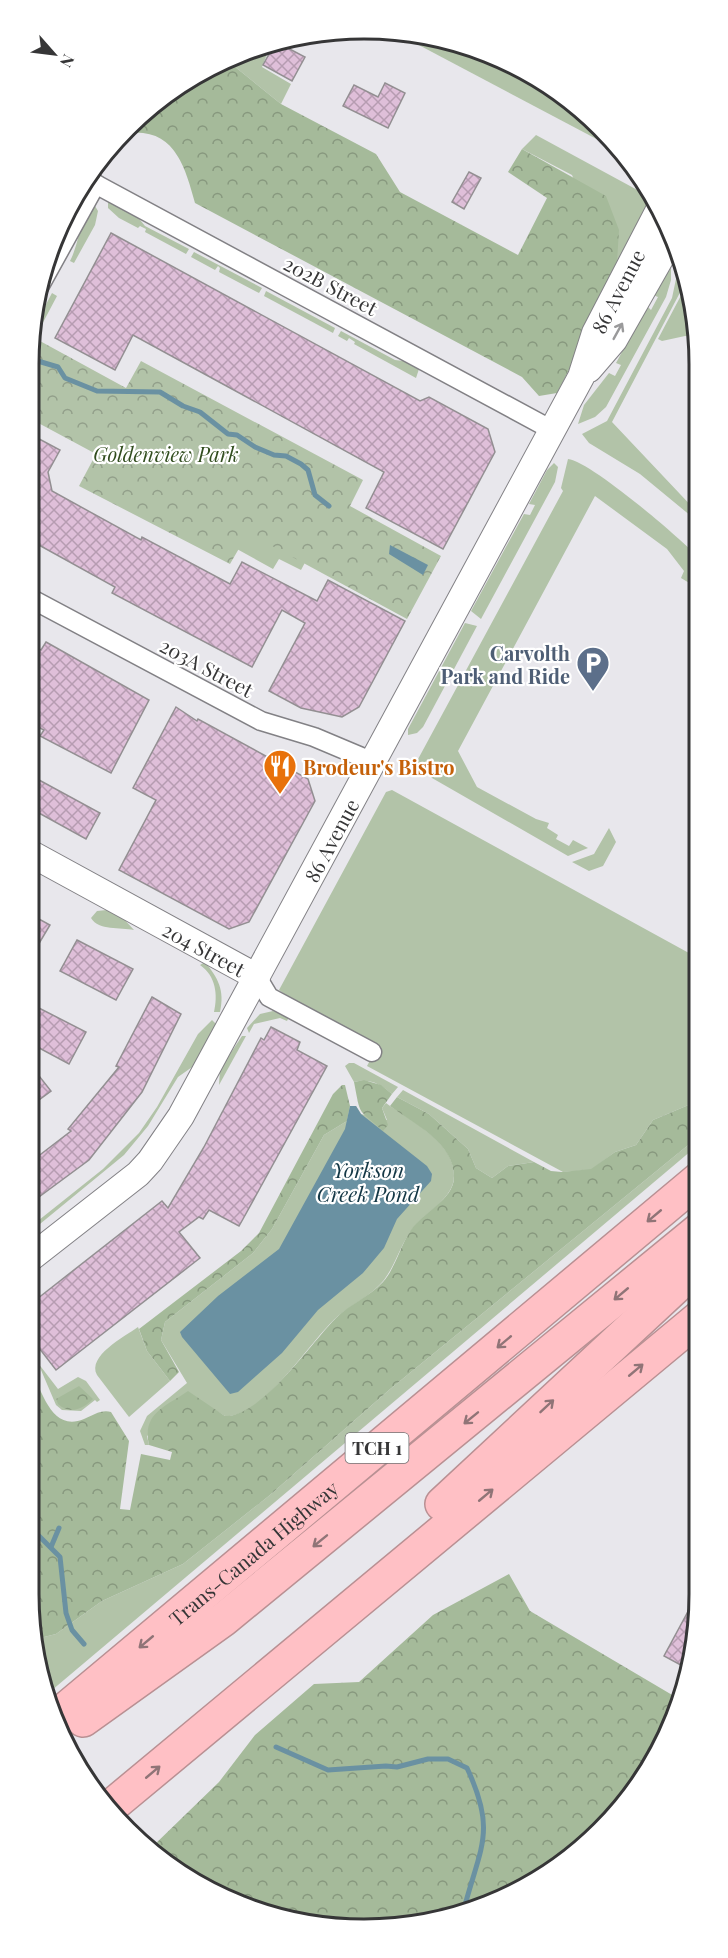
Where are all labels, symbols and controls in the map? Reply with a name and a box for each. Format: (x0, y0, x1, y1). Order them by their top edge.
north arrow (24, 24, 84, 84)
text: N (55, 51, 80, 72)
street label: 86 Avenue (584, 244, 650, 337)
street label: 202B Street (279, 249, 383, 321)
one-way arrow (613, 323, 624, 341)
park label: Goldenview Park (93, 440, 239, 467)
street label: 203A Street (156, 631, 259, 703)
place label: Carvolth Park and Ride (441, 639, 570, 689)
parking icon: Carvolth Park and Ride (575, 645, 611, 692)
restaurant icon: Brodeur's Bistro (262, 748, 298, 795)
place label: Brodeur's Bistro (303, 753, 454, 780)
street label: 86 Avenue (297, 793, 364, 886)
street label: 204 Street (158, 915, 251, 982)
water label: Yorkson Creek Pond (317, 1155, 420, 1207)
one-way arrow (646, 1210, 662, 1223)
one-way arrow (614, 1287, 629, 1301)
one-way arrow (496, 1335, 512, 1348)
one-way arrow (627, 1364, 643, 1377)
one-way arrow (539, 1399, 554, 1413)
one-way arrow (463, 1412, 479, 1425)
road number: TCH 1 (346, 1433, 409, 1463)
street label: Trans-Canada Highway (163, 1474, 343, 1631)
one-way arrow (477, 1489, 493, 1502)
one-way arrow (312, 1535, 328, 1548)
one-way arrow (138, 1636, 154, 1649)
one-way arrow (145, 1765, 161, 1778)

